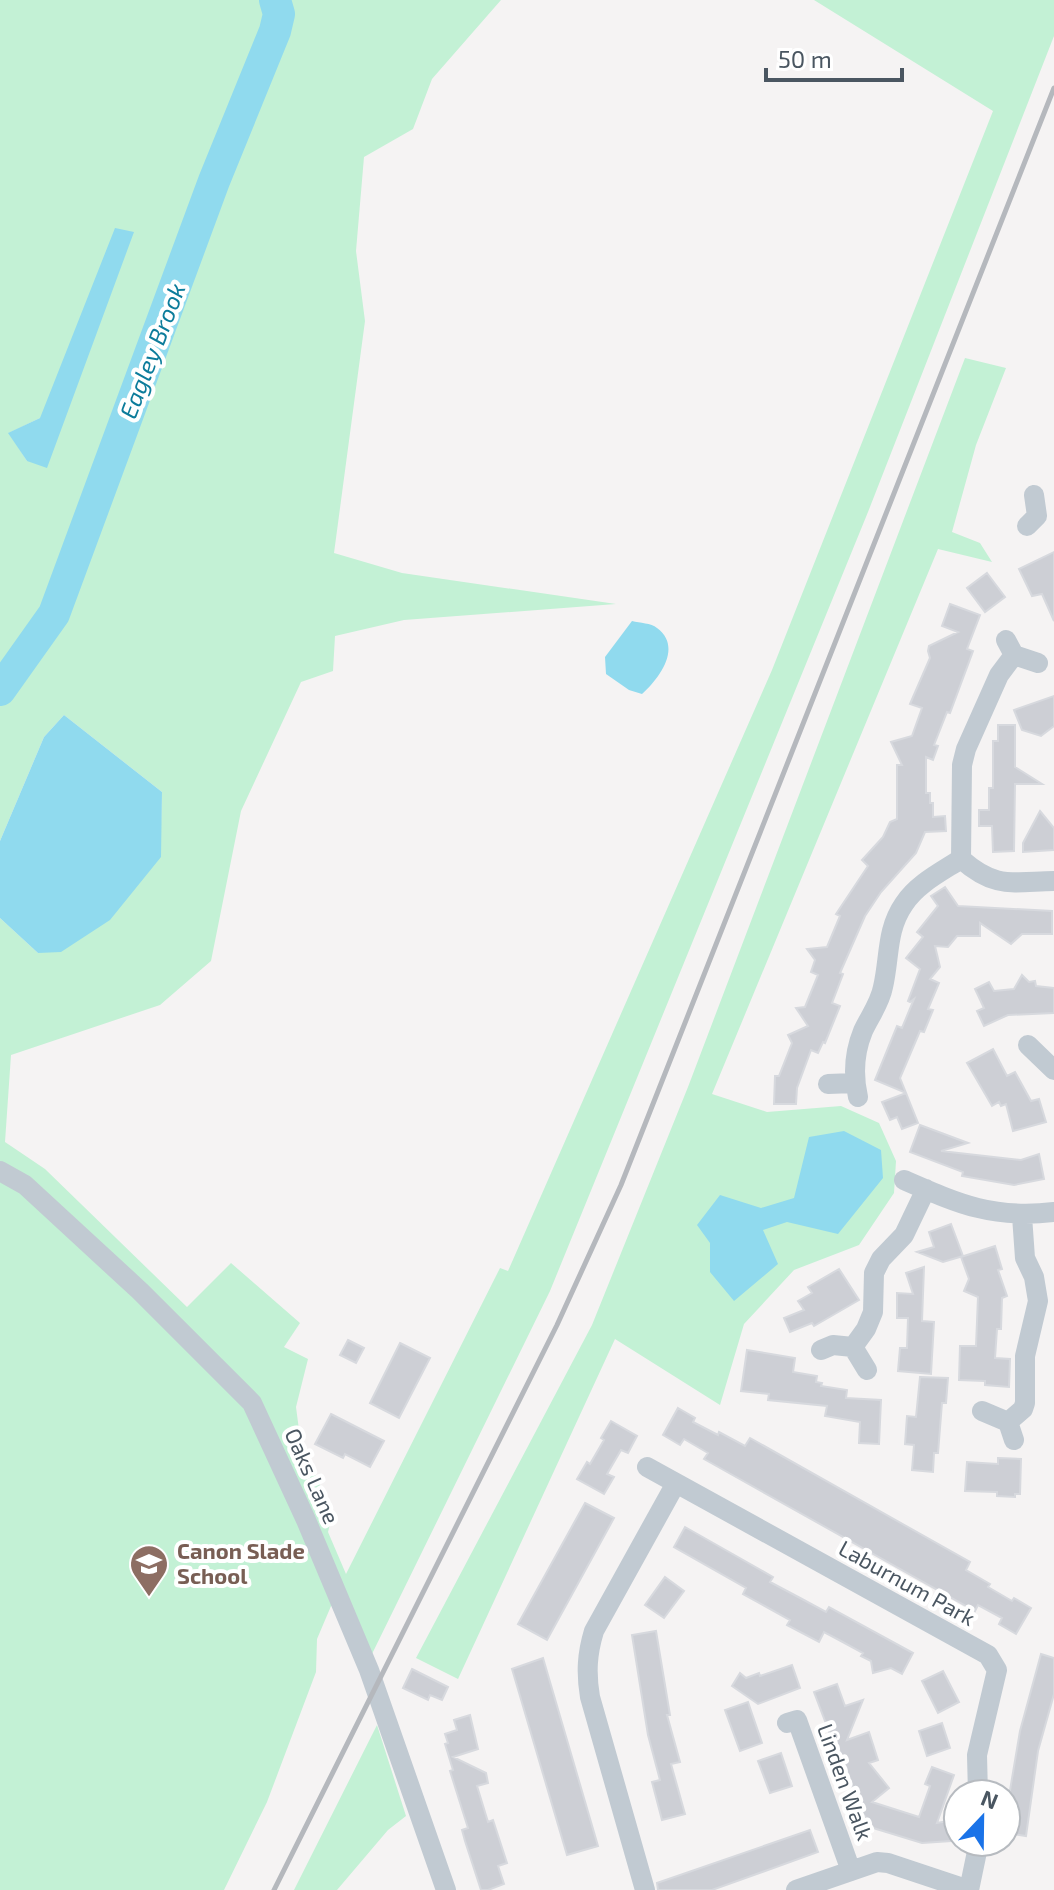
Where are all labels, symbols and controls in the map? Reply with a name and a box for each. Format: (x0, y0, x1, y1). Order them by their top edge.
scale bar (766, 32, 902, 82)
text: 50 m (778, 44, 832, 73)
water label: Eagley Brook (112, 279, 191, 422)
street label: Oaks Lane (280, 1424, 346, 1527)
street label: Laburnum Park (835, 1534, 980, 1630)
place label: Canon Slade School (177, 1537, 305, 1588)
school or university icon: Canon Slade School (128, 1543, 170, 1598)
street label: Linden Walk (813, 1720, 879, 1843)
north arrow (942, 1778, 1022, 1858)
text: N (978, 1783, 1002, 1814)

